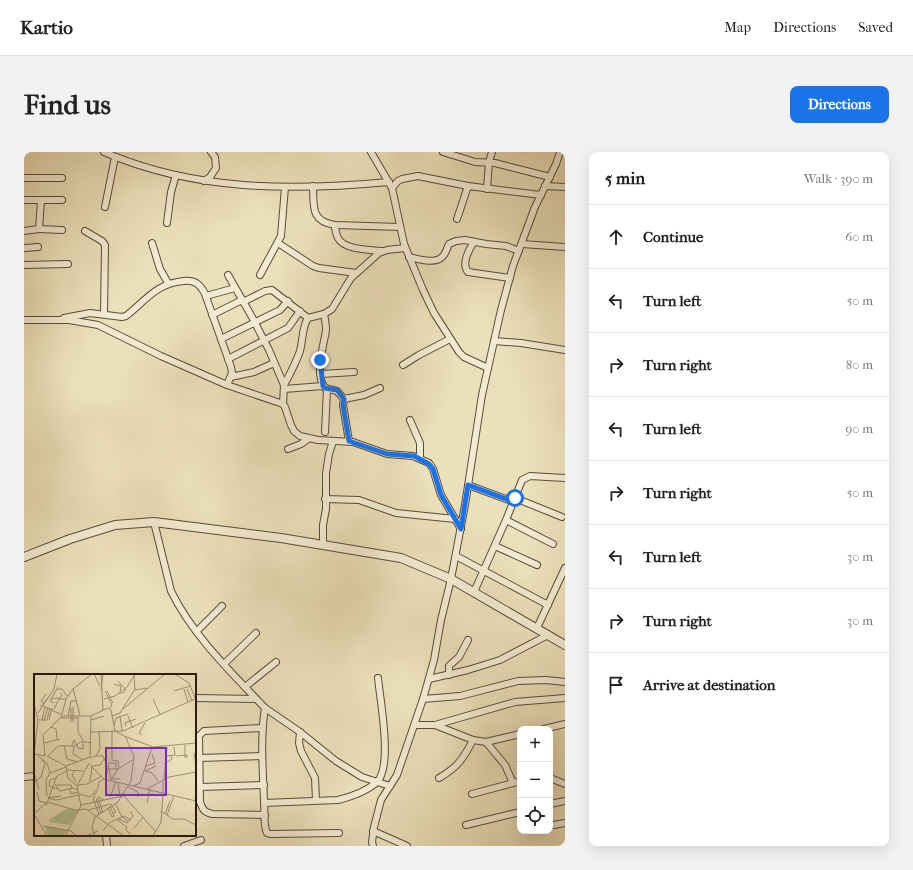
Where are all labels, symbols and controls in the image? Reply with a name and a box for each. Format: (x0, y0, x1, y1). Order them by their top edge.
text: Kartio (20, 17, 73, 39)
text: Map (724, 19, 751, 36)
text: Directions (773, 19, 836, 36)
text: Saved (858, 19, 893, 36)
button: Directions (790, 86, 889, 123)
text: Find us (24, 88, 111, 121)
text: 5 min (605, 168, 645, 188)
text: Walk · 390 m (804, 171, 873, 186)
icon: ahead (605, 226, 627, 248)
text: Continue (643, 228, 703, 246)
text: 60 m (845, 229, 873, 244)
icon: left (605, 290, 627, 312)
text: Turn left (643, 292, 701, 310)
text: 50 m (847, 293, 873, 308)
route end (311, 351, 329, 369)
icon: right (605, 354, 627, 376)
text: Turn right (643, 356, 712, 374)
text: 80 m (846, 357, 873, 372)
icon: left (605, 418, 627, 440)
text: Turn left (643, 420, 701, 438)
text: 90 m (845, 421, 873, 436)
icon: right (605, 482, 627, 504)
text: Turn right (643, 484, 712, 502)
text: 50 m (847, 485, 873, 500)
route start (506, 489, 524, 507)
icon: left (605, 546, 627, 568)
text: Turn left (643, 548, 701, 566)
text: 30 m (847, 549, 873, 564)
icon: right (605, 610, 627, 632)
text: Turn right (643, 612, 712, 630)
text: 30 m (847, 613, 873, 628)
inset map (34, 674, 196, 836)
icon: arrive (605, 674, 627, 696)
text: Arrive at destination (643, 676, 775, 694)
map controls (517, 726, 553, 834)
button: + (517, 726, 553, 762)
button: − (517, 762, 553, 798)
button: locate (517, 798, 553, 834)

